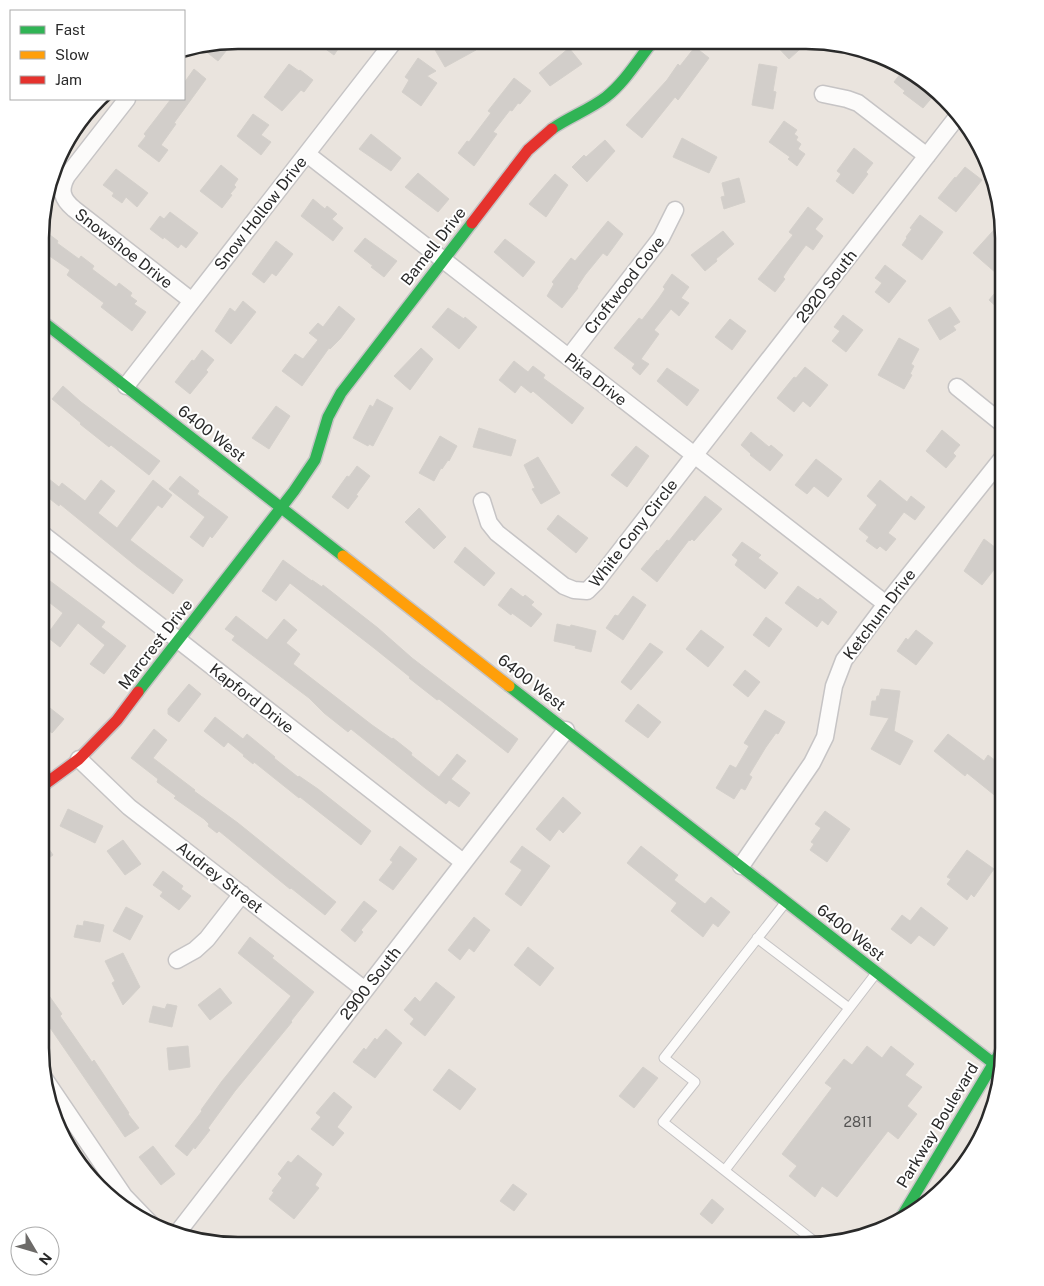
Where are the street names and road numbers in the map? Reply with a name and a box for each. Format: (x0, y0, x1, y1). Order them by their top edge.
street label: Snow Hollow Drive (210, 153, 311, 274)
street label: Bamell Drive (397, 203, 470, 289)
street label: Snowshoe Drive (71, 204, 176, 292)
street label: Croftwood Cove (580, 233, 668, 338)
street label: 2920 South (792, 246, 861, 327)
street label: Pika Drive (561, 349, 631, 410)
street label: 6400 West (174, 401, 249, 466)
street label: White Cony Circle (585, 475, 682, 591)
street label: Ketchum Drive (839, 565, 920, 663)
street label: Marcrest Drive (114, 595, 196, 693)
street label: 6400 West (494, 650, 569, 715)
street label: Kapford Drive (206, 660, 298, 737)
street label: Audrey Street (173, 838, 267, 917)
street label: 6400 West (813, 900, 888, 965)
street label: 2900 South (336, 943, 405, 1024)
street label: Parkway Boulevard (893, 1059, 982, 1191)

